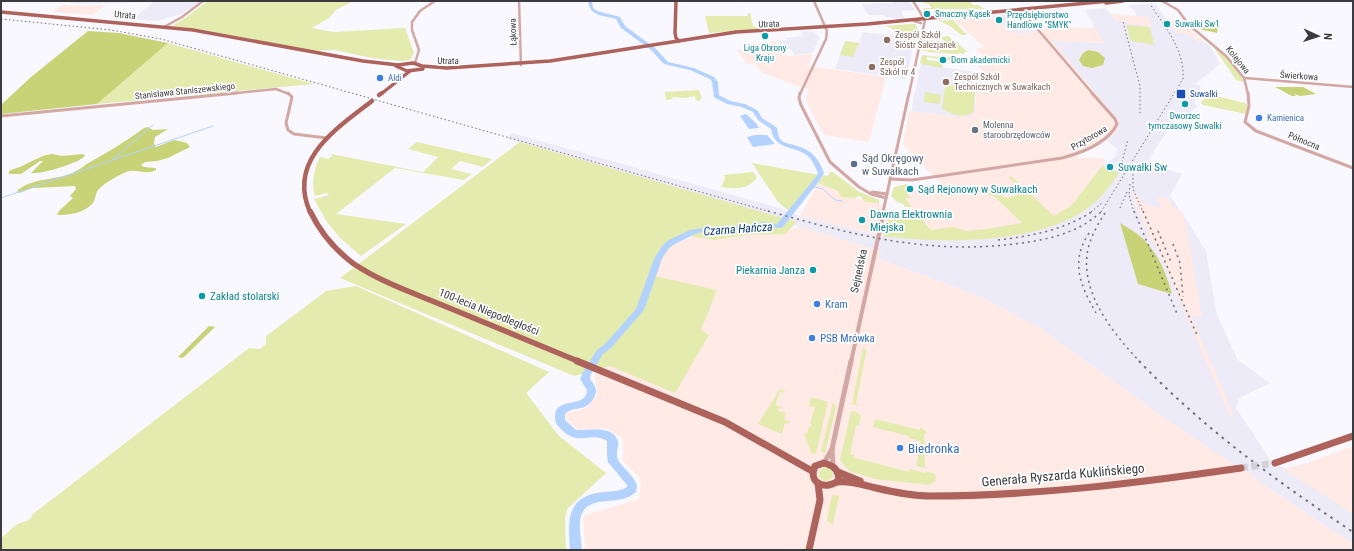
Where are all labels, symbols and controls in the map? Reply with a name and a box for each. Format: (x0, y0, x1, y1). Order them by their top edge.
street label: Utrata (114, 9, 136, 21)
marker: Smaczny Kąsek (922, 9, 932, 19)
place label: Smaczny Kąsek (935, 9, 991, 19)
place label: Przędsiębiorstwo Handlowe "SMYK" (1007, 10, 1071, 30)
marker: Przędsiębiorstwo Handlowe "SMYK" (994, 15, 1004, 25)
north arrow (1298, 16, 1338, 56)
street label: Łąkowa (508, 18, 518, 46)
street label: Utrata (758, 18, 780, 30)
marker: Suwałki Sw1 (1162, 19, 1172, 29)
place label: Suwałki Sw1 (1175, 19, 1220, 29)
place label: Zespół Szkół Sióstr Salezjanek (895, 30, 956, 50)
marker: Liga Obrony Kraju (760, 31, 770, 41)
text: N (1321, 33, 1334, 40)
marker: Zespół Szkół Sióstr Salezjanek (882, 35, 892, 45)
place label: Liga Obrony Kraju (744, 43, 786, 63)
street label: Kolejowa (1224, 44, 1252, 76)
marker: Dom akademicki (938, 55, 948, 65)
place label: Dom akademicki (951, 55, 1010, 65)
street label: Utrata (437, 56, 459, 66)
place label: Zespół Szkół nr 4 (880, 57, 916, 77)
marker: Zespół Szkół nr 4 (867, 62, 877, 72)
street label: Świerkowa (1280, 69, 1319, 82)
place label: Zespół Szkół Technicznych w Suwałkach (954, 72, 1050, 92)
marker: Aldi (375, 73, 385, 83)
place label: Aldi (388, 73, 402, 83)
marker: Zespół Szkół Technicznych w Suwałkach (941, 77, 951, 87)
street label: Stanisława Staniszewskiego (135, 81, 236, 101)
marker: Suwałki (1175, 88, 1187, 100)
place label: Suwałki (1190, 89, 1218, 99)
marker: Dworzec tymczasowy Suwalki (1180, 99, 1190, 109)
place label: Dworzec tymczasowy Suwalki (1148, 111, 1222, 131)
marker: Kamienica (1254, 113, 1264, 123)
place label: Kamienica (1267, 113, 1304, 123)
place label: Molenna staroobrzędowców (983, 120, 1051, 140)
street label: Przytorowa (1069, 124, 1109, 152)
marker: Molenna staroobrzędowców (970, 125, 980, 135)
street label: Północna (1287, 130, 1321, 152)
place label: Sąd Okręgowy w Suwałkach (862, 152, 924, 178)
marker: Sąd Okręgowy w Suwałkach (849, 159, 859, 169)
place label: Suwałki Sw (1118, 161, 1167, 174)
marker: Suwałki Sw (1105, 162, 1115, 172)
place label: Sąd Rejonowy w Suwałkach (918, 183, 1038, 196)
marker: Sąd Rejonowy w Suwałkach (905, 184, 915, 194)
place label: Dawna Elektrownia Miejska (870, 208, 952, 234)
marker: Dawna Elektrownia Miejska (857, 215, 867, 225)
water label: Czarna Hańcza (703, 220, 773, 238)
street label: Sejneńska (848, 248, 870, 294)
place label: Piekarnia Janza (736, 264, 805, 277)
marker: Piekarnia Janza (808, 265, 818, 275)
street label: 100-lecia Niepodległości (437, 286, 541, 338)
place label: Zakład stolarski (210, 290, 279, 303)
marker: Zakład stolarski (197, 291, 207, 301)
place label: Kram (825, 298, 848, 311)
marker: Kram (812, 299, 822, 309)
place label: PSB Mrówka (820, 332, 875, 345)
marker: PSB Mrówka (807, 333, 817, 343)
place label: Biedronka (908, 441, 959, 456)
marker: Biedronka (895, 443, 905, 453)
street label: Generała Ryszarda Kuklińskiego (981, 460, 1145, 490)

